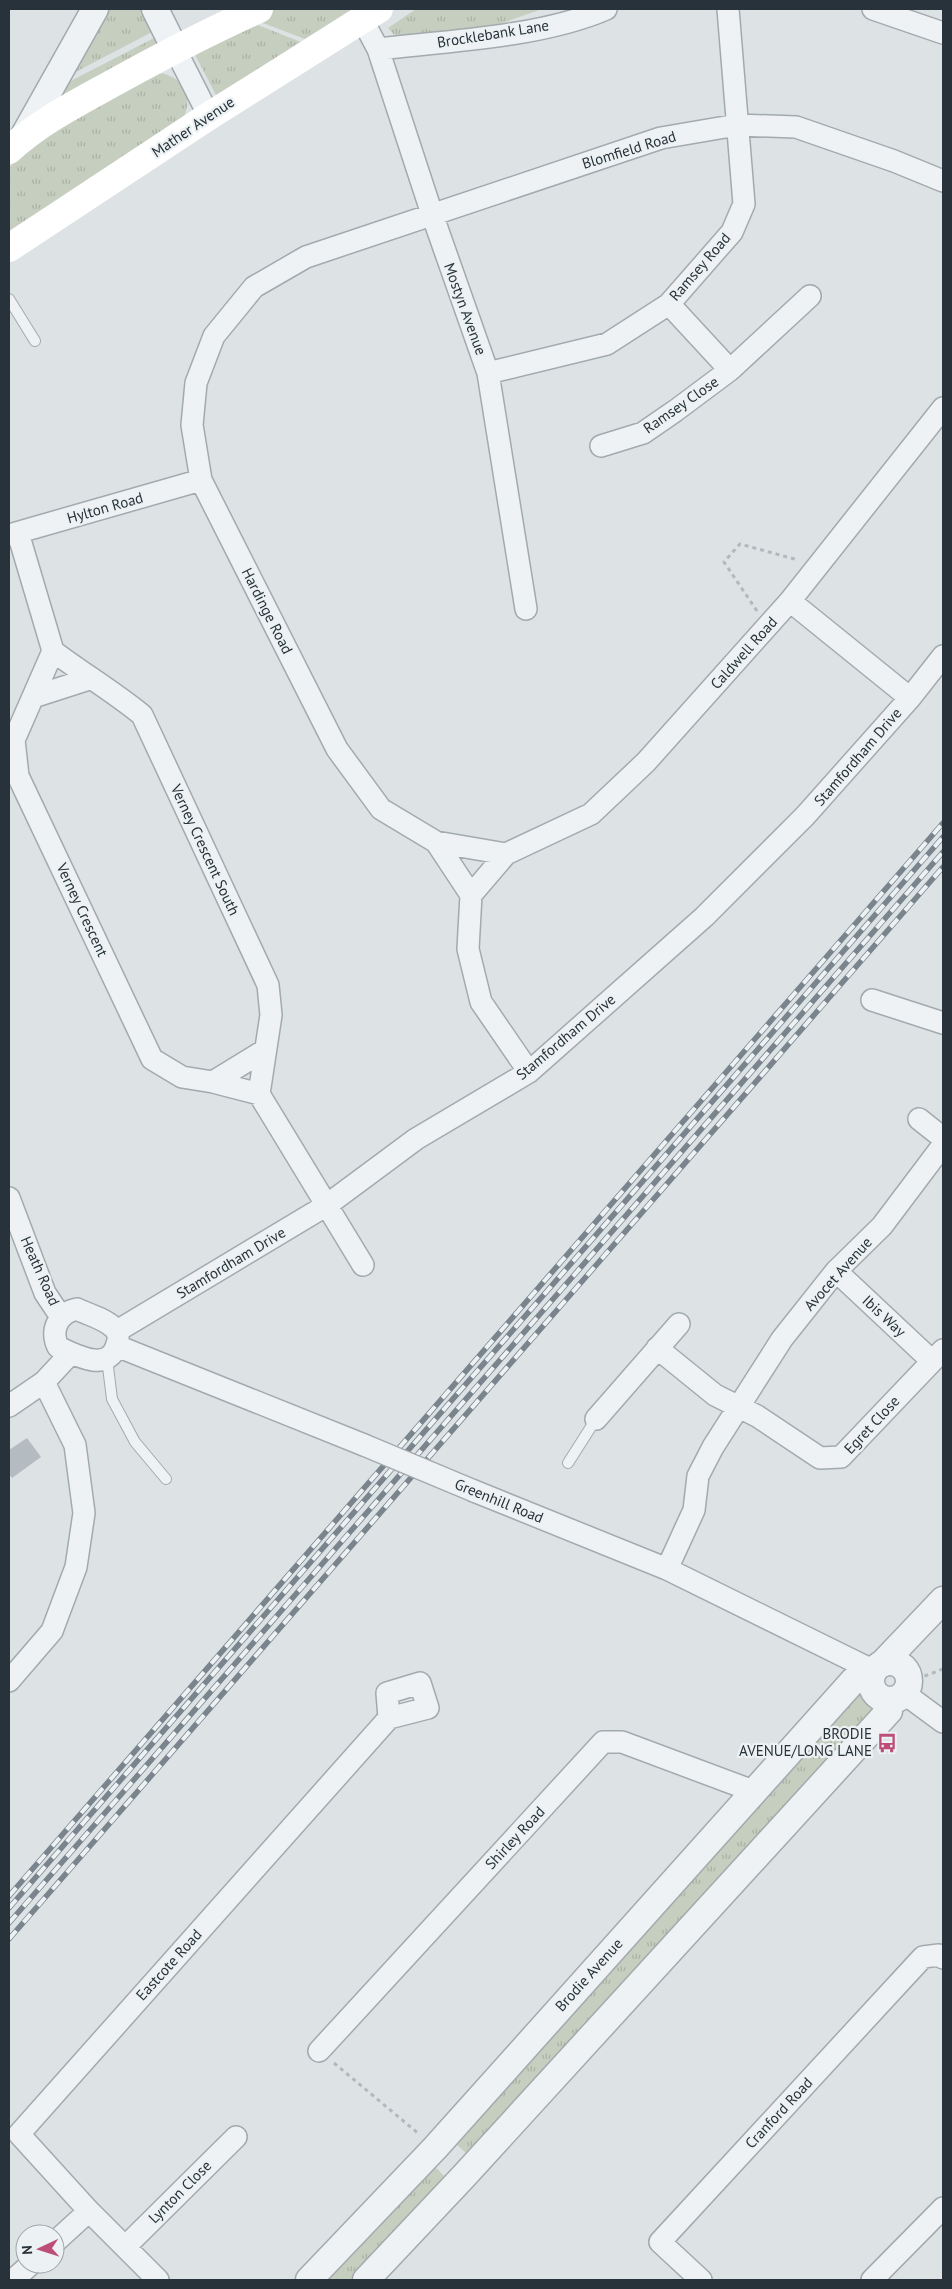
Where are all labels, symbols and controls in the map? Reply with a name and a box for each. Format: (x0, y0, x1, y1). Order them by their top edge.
street label: Brocklebank Lane (436, 15, 550, 52)
street label: Mather Avenue (148, 92, 238, 161)
street label: Blomfield Road (580, 126, 678, 173)
street label: Ramsey Road (665, 229, 734, 305)
street label: Mostyn Avenue (440, 260, 491, 358)
street label: Ramsey Close (639, 372, 722, 437)
street label: Hylton Road (65, 488, 145, 527)
street label: Hardinge Road (238, 564, 297, 657)
street label: Caldwell Road (706, 612, 781, 693)
street label: Stamfordham Drive (810, 704, 905, 810)
street label: Verney Crescent South (166, 780, 244, 918)
street label: Verney Crescent (52, 859, 112, 960)
street label: Stamfordham Drive (512, 990, 619, 1084)
street label: Stamfordham Drive (173, 1223, 289, 1303)
street label: Heath Road (17, 1233, 64, 1309)
street label: Avocet Avenue (800, 1233, 876, 1315)
street label: Ibis Way (859, 1291, 910, 1341)
street label: Egret Close (840, 1392, 903, 1458)
street label: Greenhill Road (452, 1474, 546, 1527)
place label: BRODIE AVENUE/LONG LANE (739, 1724, 872, 1760)
bus stop icon: BRODIE AVENUE/LONG LANE (876, 1732, 898, 1754)
street label: Shirley Road (481, 1802, 549, 1873)
street label: Eastcote Road (132, 1925, 206, 2004)
street label: Brodie Avenue (551, 1934, 626, 2015)
street label: Cranford Road (741, 2073, 816, 2152)
street label: Lynton Close (144, 2156, 215, 2227)
north arrow (15, 2224, 65, 2274)
text: N (18, 2245, 36, 2255)

